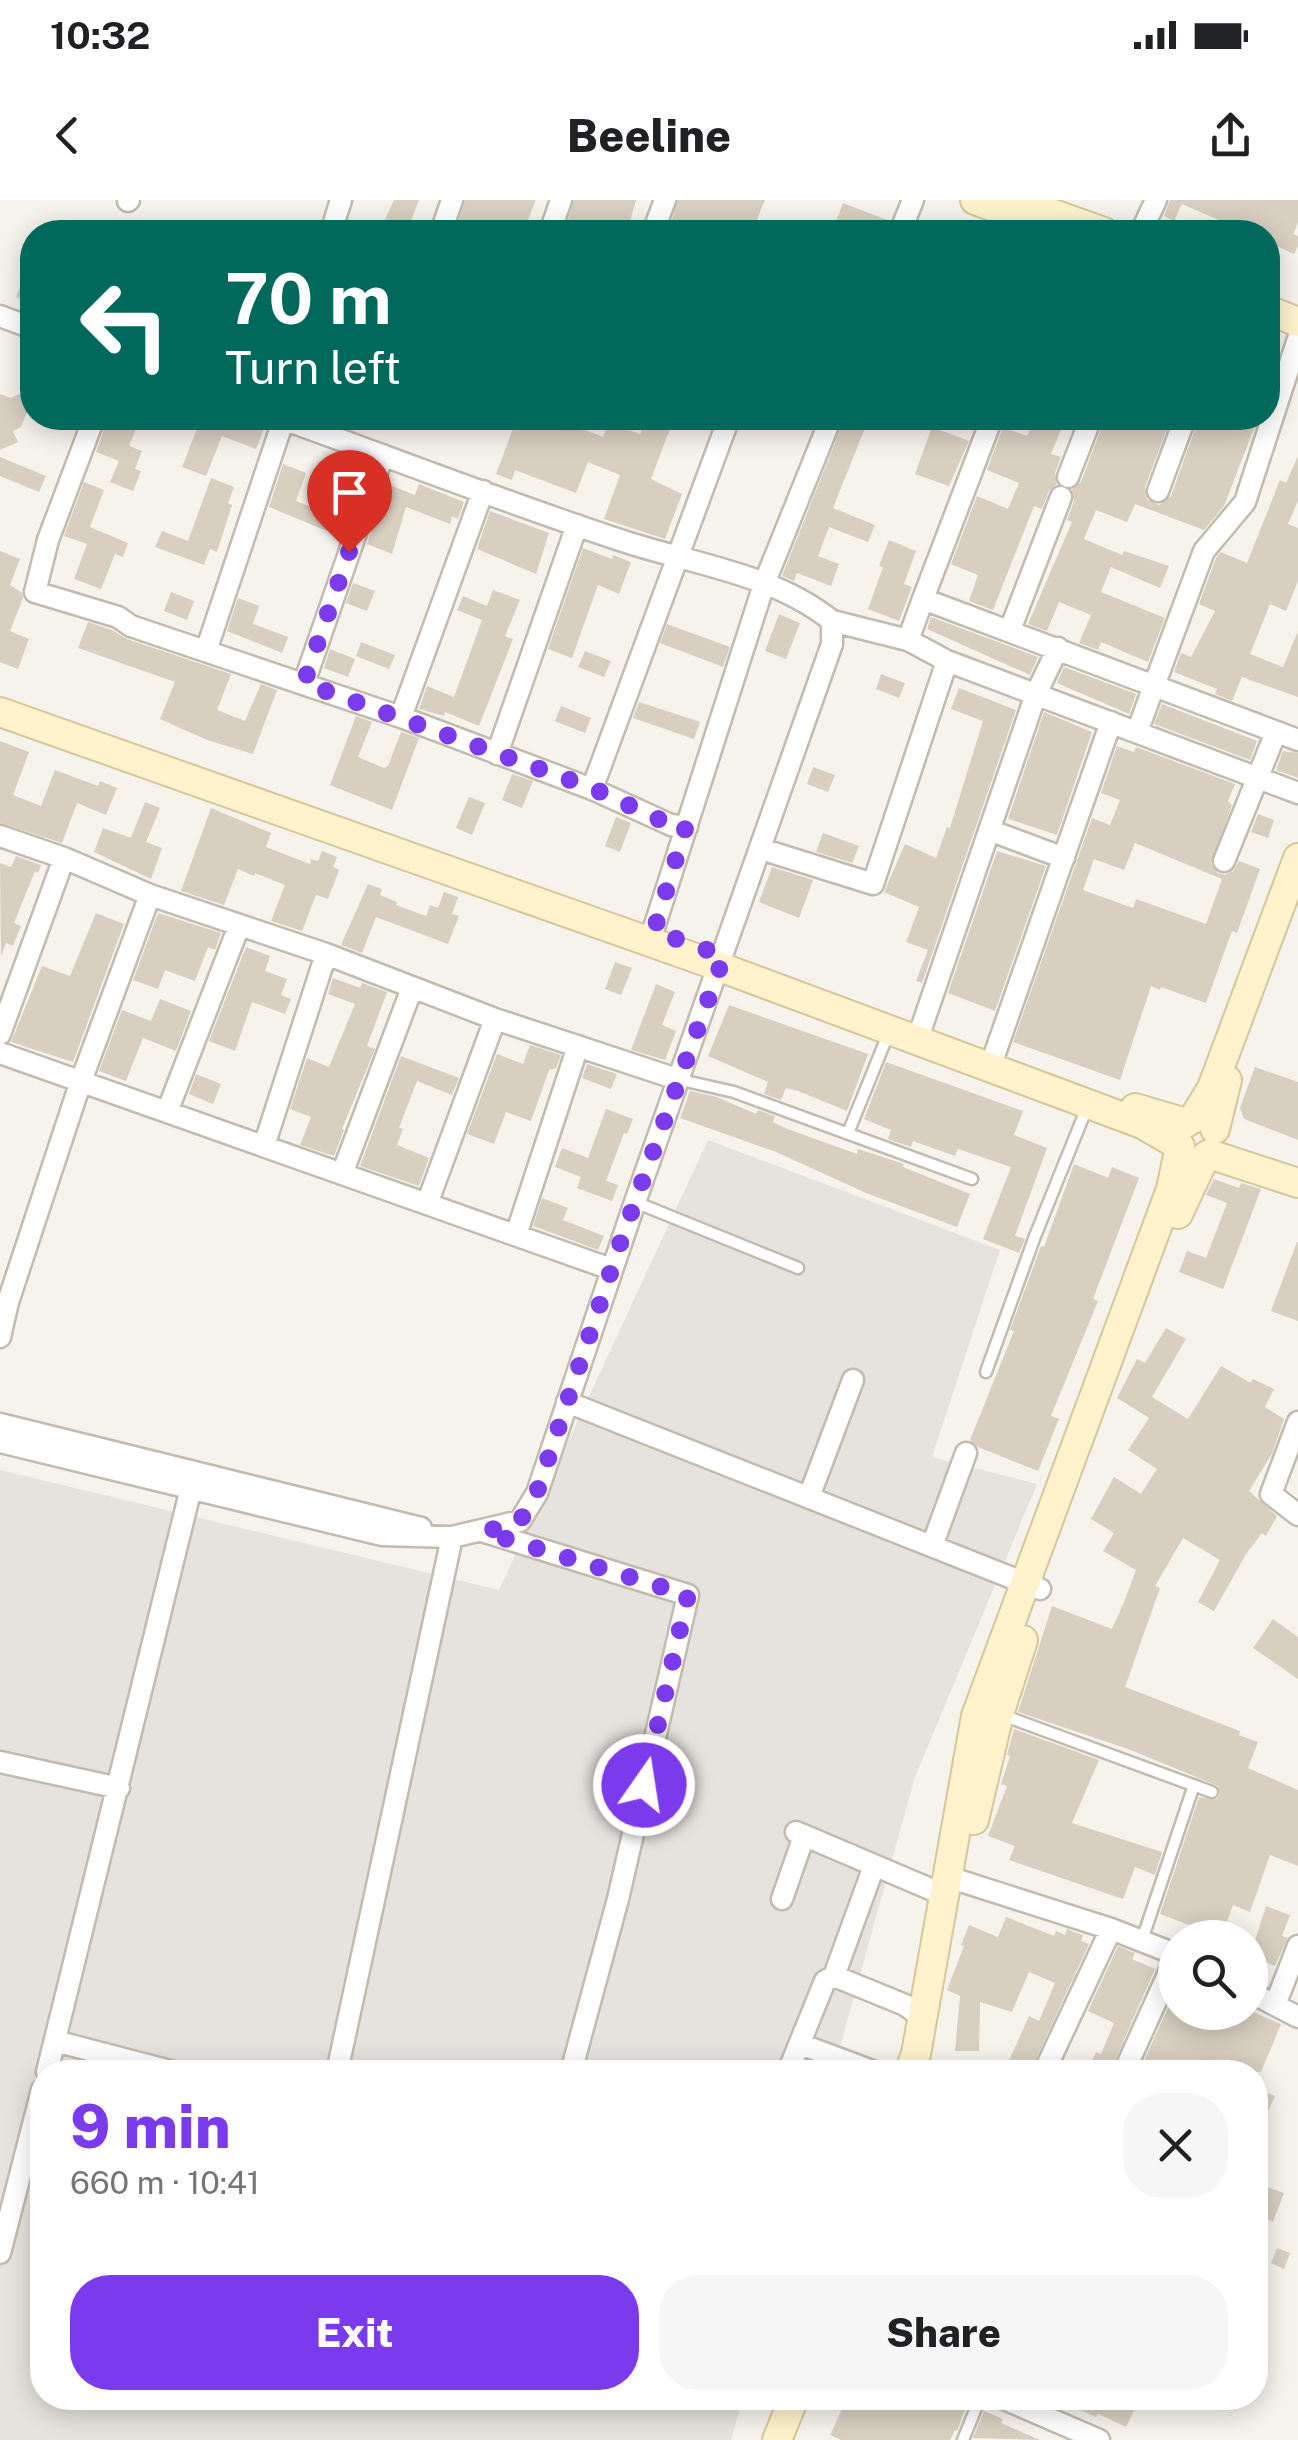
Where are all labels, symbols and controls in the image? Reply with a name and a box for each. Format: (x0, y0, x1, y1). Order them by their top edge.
text: 10:32 (50, 13, 150, 58)
icon: back (40, 108, 95, 163)
icon: share (1203, 108, 1258, 163)
text: Beeline (567, 109, 731, 162)
text: 70 m (225, 257, 392, 340)
icon: left (60, 260, 190, 390)
text: Turn left (225, 341, 401, 394)
pin (307, 450, 392, 553)
icon: arrive (322, 465, 377, 520)
position arrow (592, 1733, 696, 1837)
map controls (1158, 1920, 1268, 2030)
button: search (1158, 1920, 1268, 2030)
text: 9 min (70, 2091, 231, 2162)
button: close (1123, 2093, 1228, 2198)
text: 660 m · 10:41 (70, 2164, 260, 2201)
button: Exit (70, 2275, 639, 2390)
button: Share (659, 2275, 1228, 2390)

